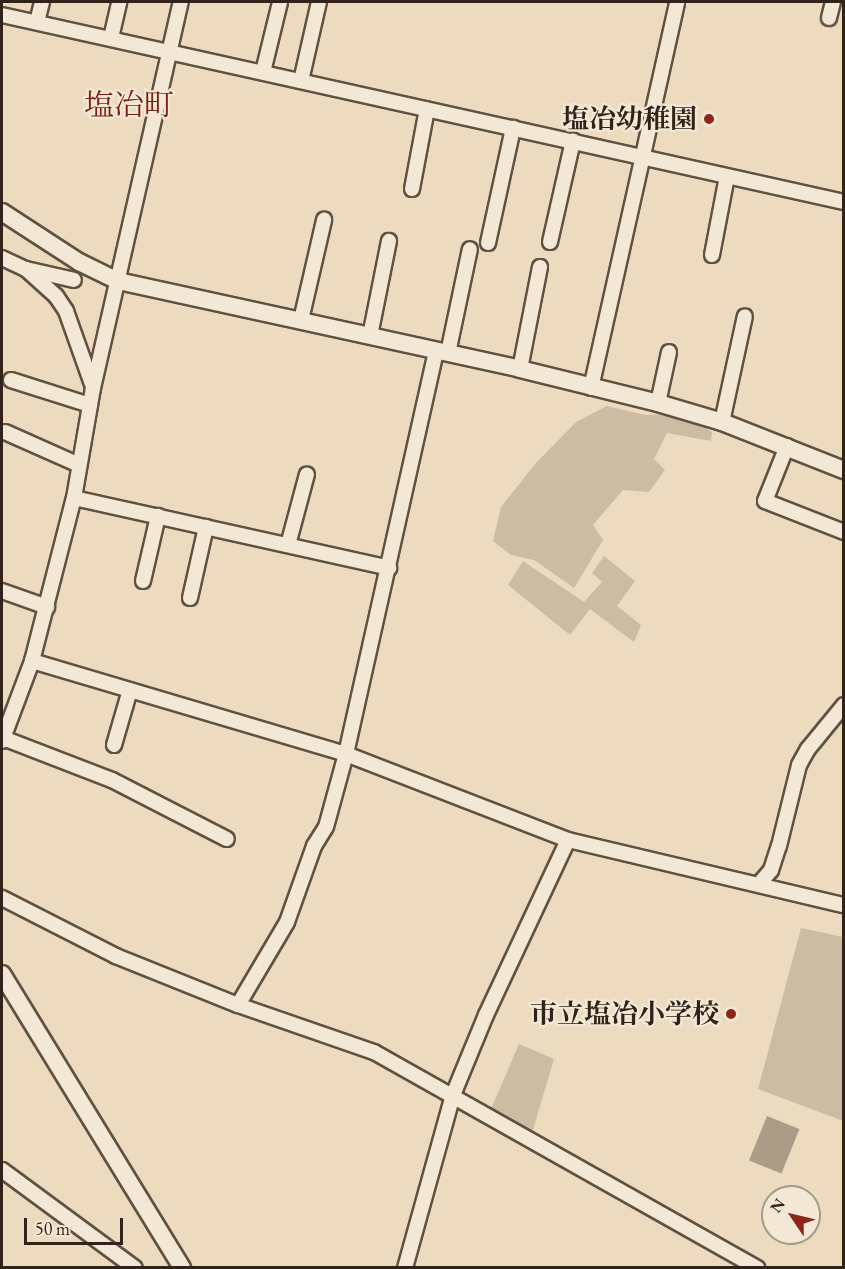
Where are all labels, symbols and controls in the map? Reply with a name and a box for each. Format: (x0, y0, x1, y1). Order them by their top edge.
district label: 塩冶町 (84, 87, 174, 123)
place label: 塩冶幼稚園 (562, 103, 697, 135)
marker: 塩冶幼稚園 (702, 112, 716, 126)
place label: 市立塩冶小学校 (530, 998, 719, 1030)
marker: 市立塩冶小学校 (724, 1007, 738, 1021)
north arrow (761, 1185, 821, 1245)
text: N (765, 1194, 790, 1217)
scale bar (27, 1206, 126, 1244)
text: 50 m (35, 1217, 70, 1240)

